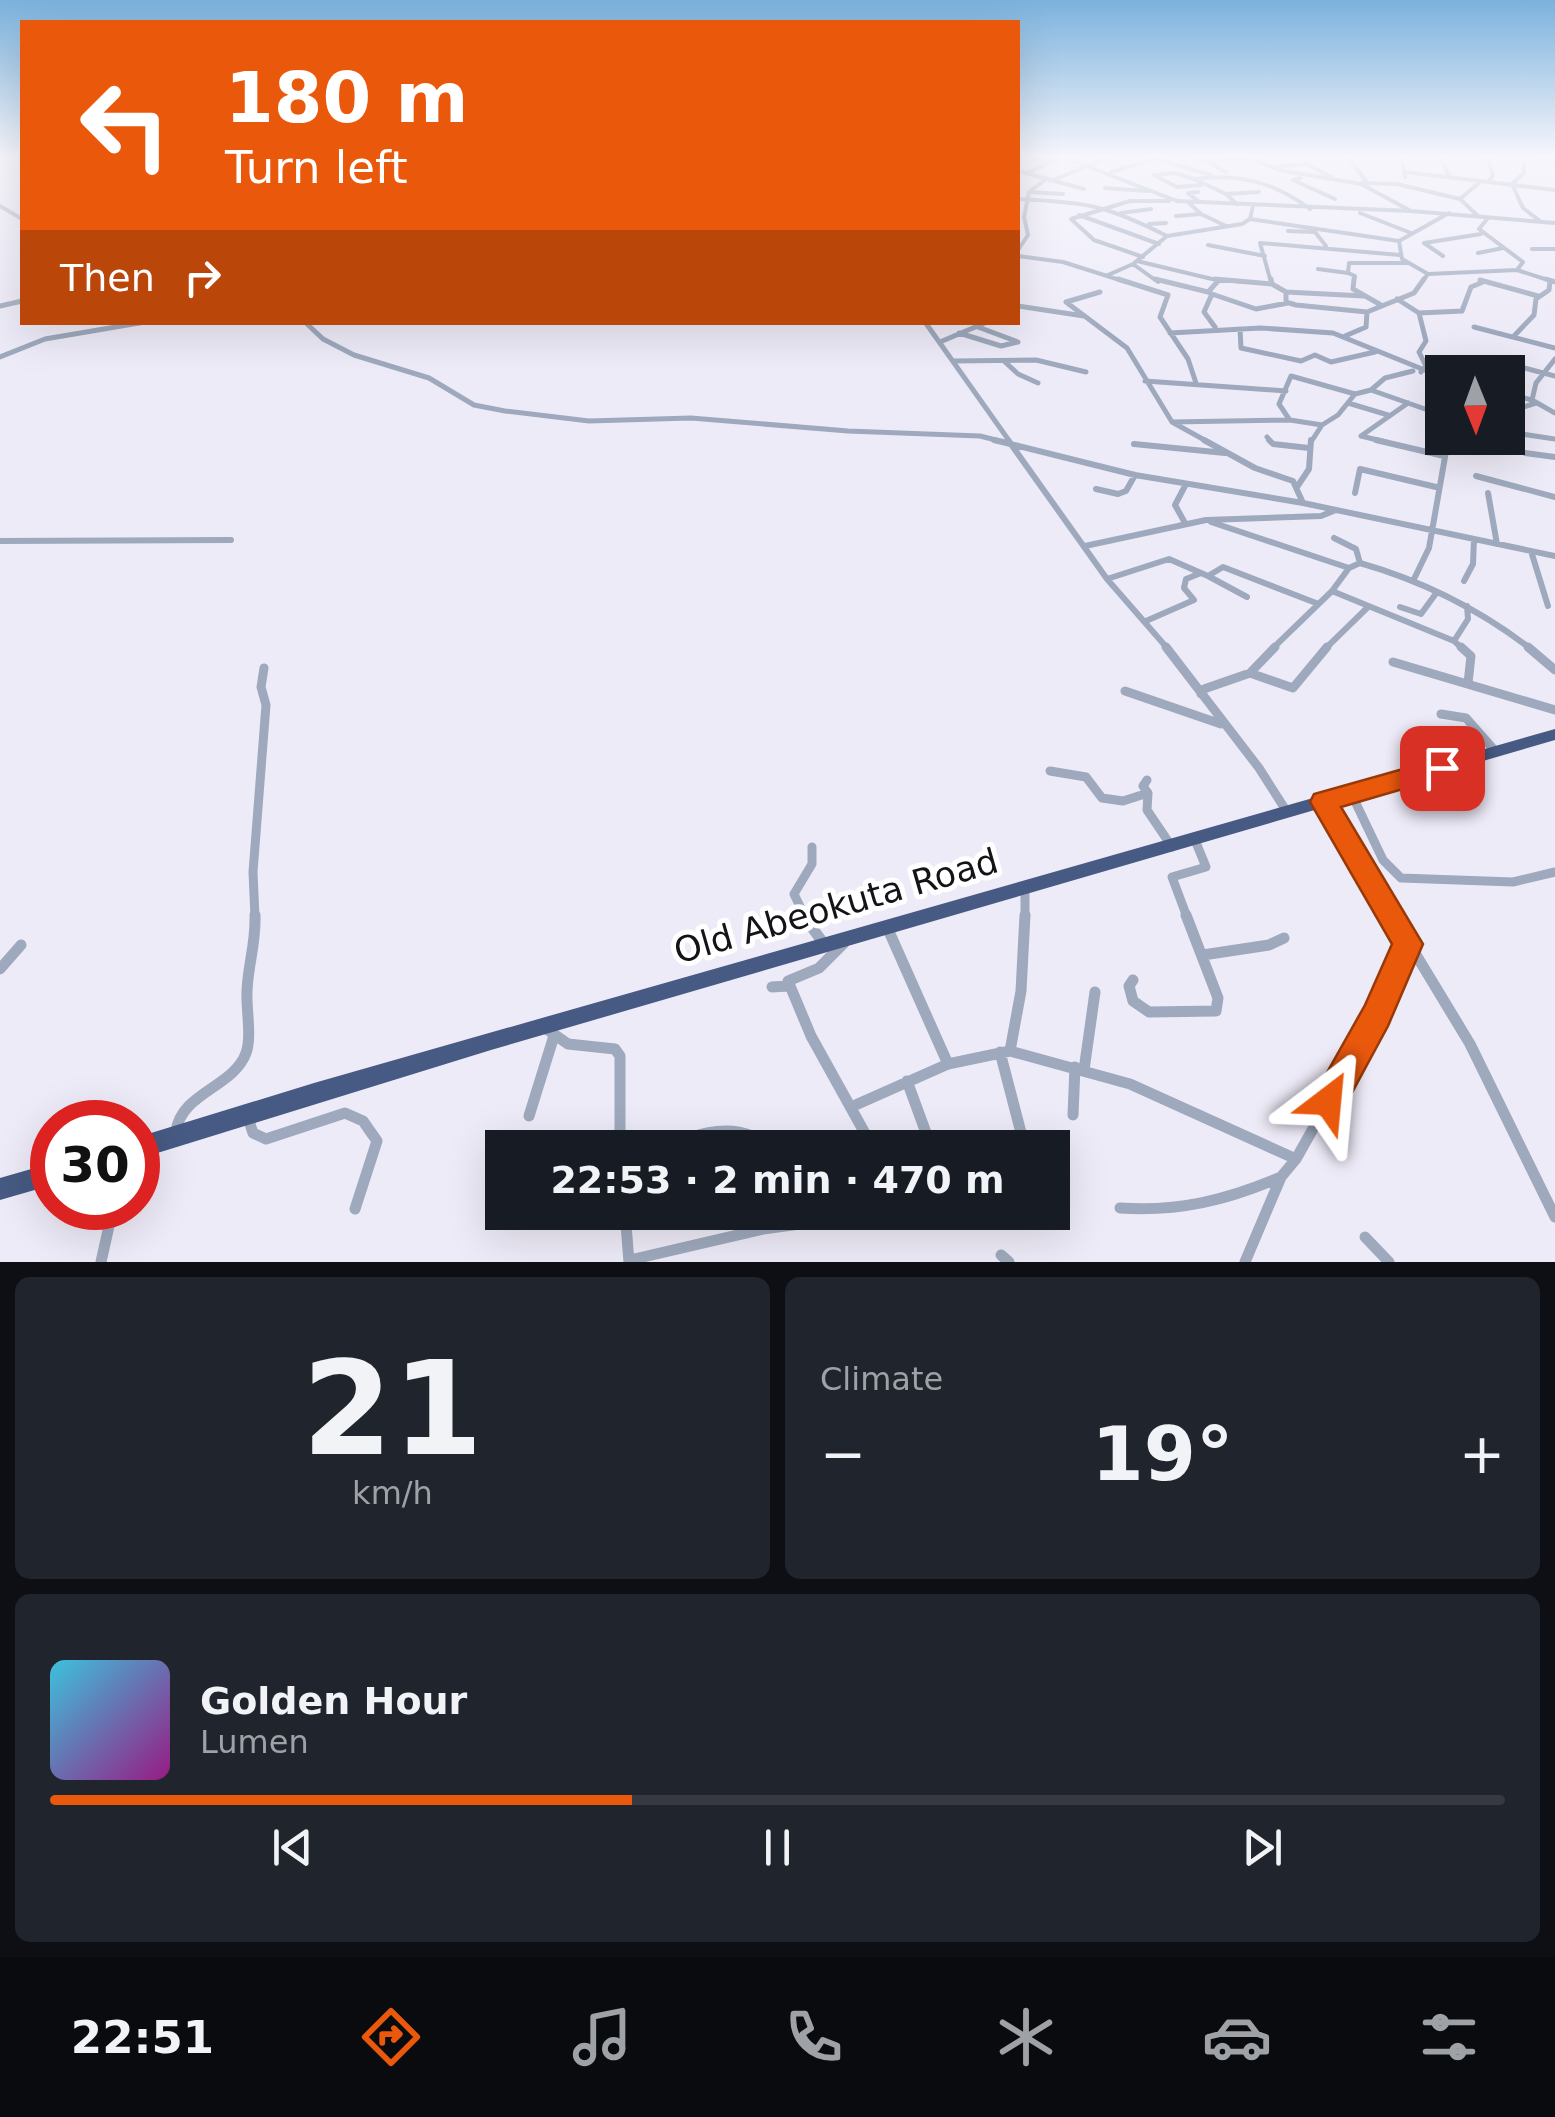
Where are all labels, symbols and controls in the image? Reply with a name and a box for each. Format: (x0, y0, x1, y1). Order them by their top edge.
text: 180 m (225, 57, 468, 139)
icon: left (60, 60, 190, 190)
text: Turn left (225, 141, 408, 194)
icon: right (175, 250, 230, 305)
text: Then (60, 256, 155, 300)
north arrow (1425, 355, 1525, 455)
map controls (1425, 355, 1525, 455)
pin (1400, 726, 1485, 811)
icon: arrive (1415, 741, 1470, 796)
street label: Old Abeokuta Road (669, 841, 1003, 971)
position arrow (1276, 1049, 1380, 1153)
speed limit sign: 30 (30, 1100, 160, 1230)
text: 22:53 · 2 min · 470 m (550, 1158, 1005, 1202)
text: 21 (302, 1333, 483, 1485)
text: Climate (820, 1360, 943, 1398)
text: 19° (1092, 1410, 1233, 1498)
text: − (820, 1422, 866, 1486)
text: + (1459, 1422, 1505, 1486)
text: km/h (352, 1474, 433, 1512)
text: Golden Hour (200, 1679, 467, 1723)
text: Lumen (200, 1723, 309, 1761)
icon: previous (265, 1820, 320, 1875)
icon: pause (750, 1820, 805, 1875)
icon: next (1235, 1820, 1290, 1875)
icon: directions (356, 2002, 426, 2072)
icon: music (567, 2002, 637, 2072)
icon: phone (779, 2002, 849, 2072)
icon: climate (991, 2002, 1061, 2072)
icon: car (1202, 2002, 1272, 2072)
icon: filters (1414, 2002, 1484, 2072)
text: 22:51 (71, 2011, 214, 2064)

